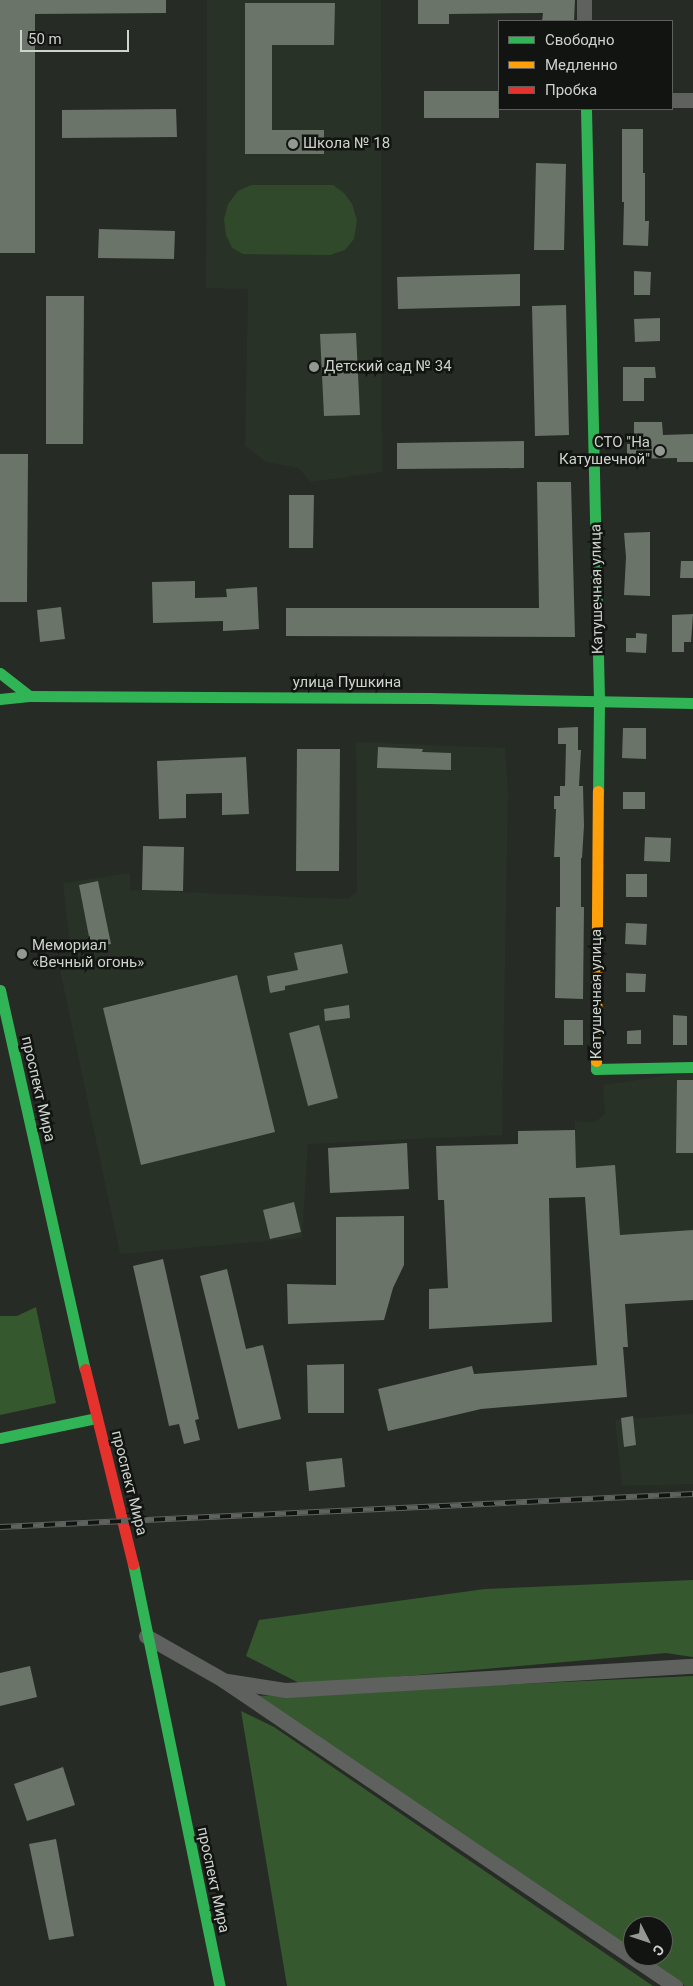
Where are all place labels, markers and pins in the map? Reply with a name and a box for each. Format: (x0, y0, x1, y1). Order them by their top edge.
place label: Школа № 18 (303, 135, 390, 153)
marker: Школа № 18 (287, 138, 299, 150)
place label: Детский сад № 34 (324, 358, 452, 376)
marker: Детский сад № 34 (308, 361, 320, 373)
place label: СТО "На Катушечной" (559, 433, 650, 468)
marker: СТО "На Катушечной" (654, 445, 666, 457)
place label: Мемориал «Вечный огонь» (32, 936, 144, 971)
marker: Мемориал «Вечный огонь» (16, 948, 28, 960)

